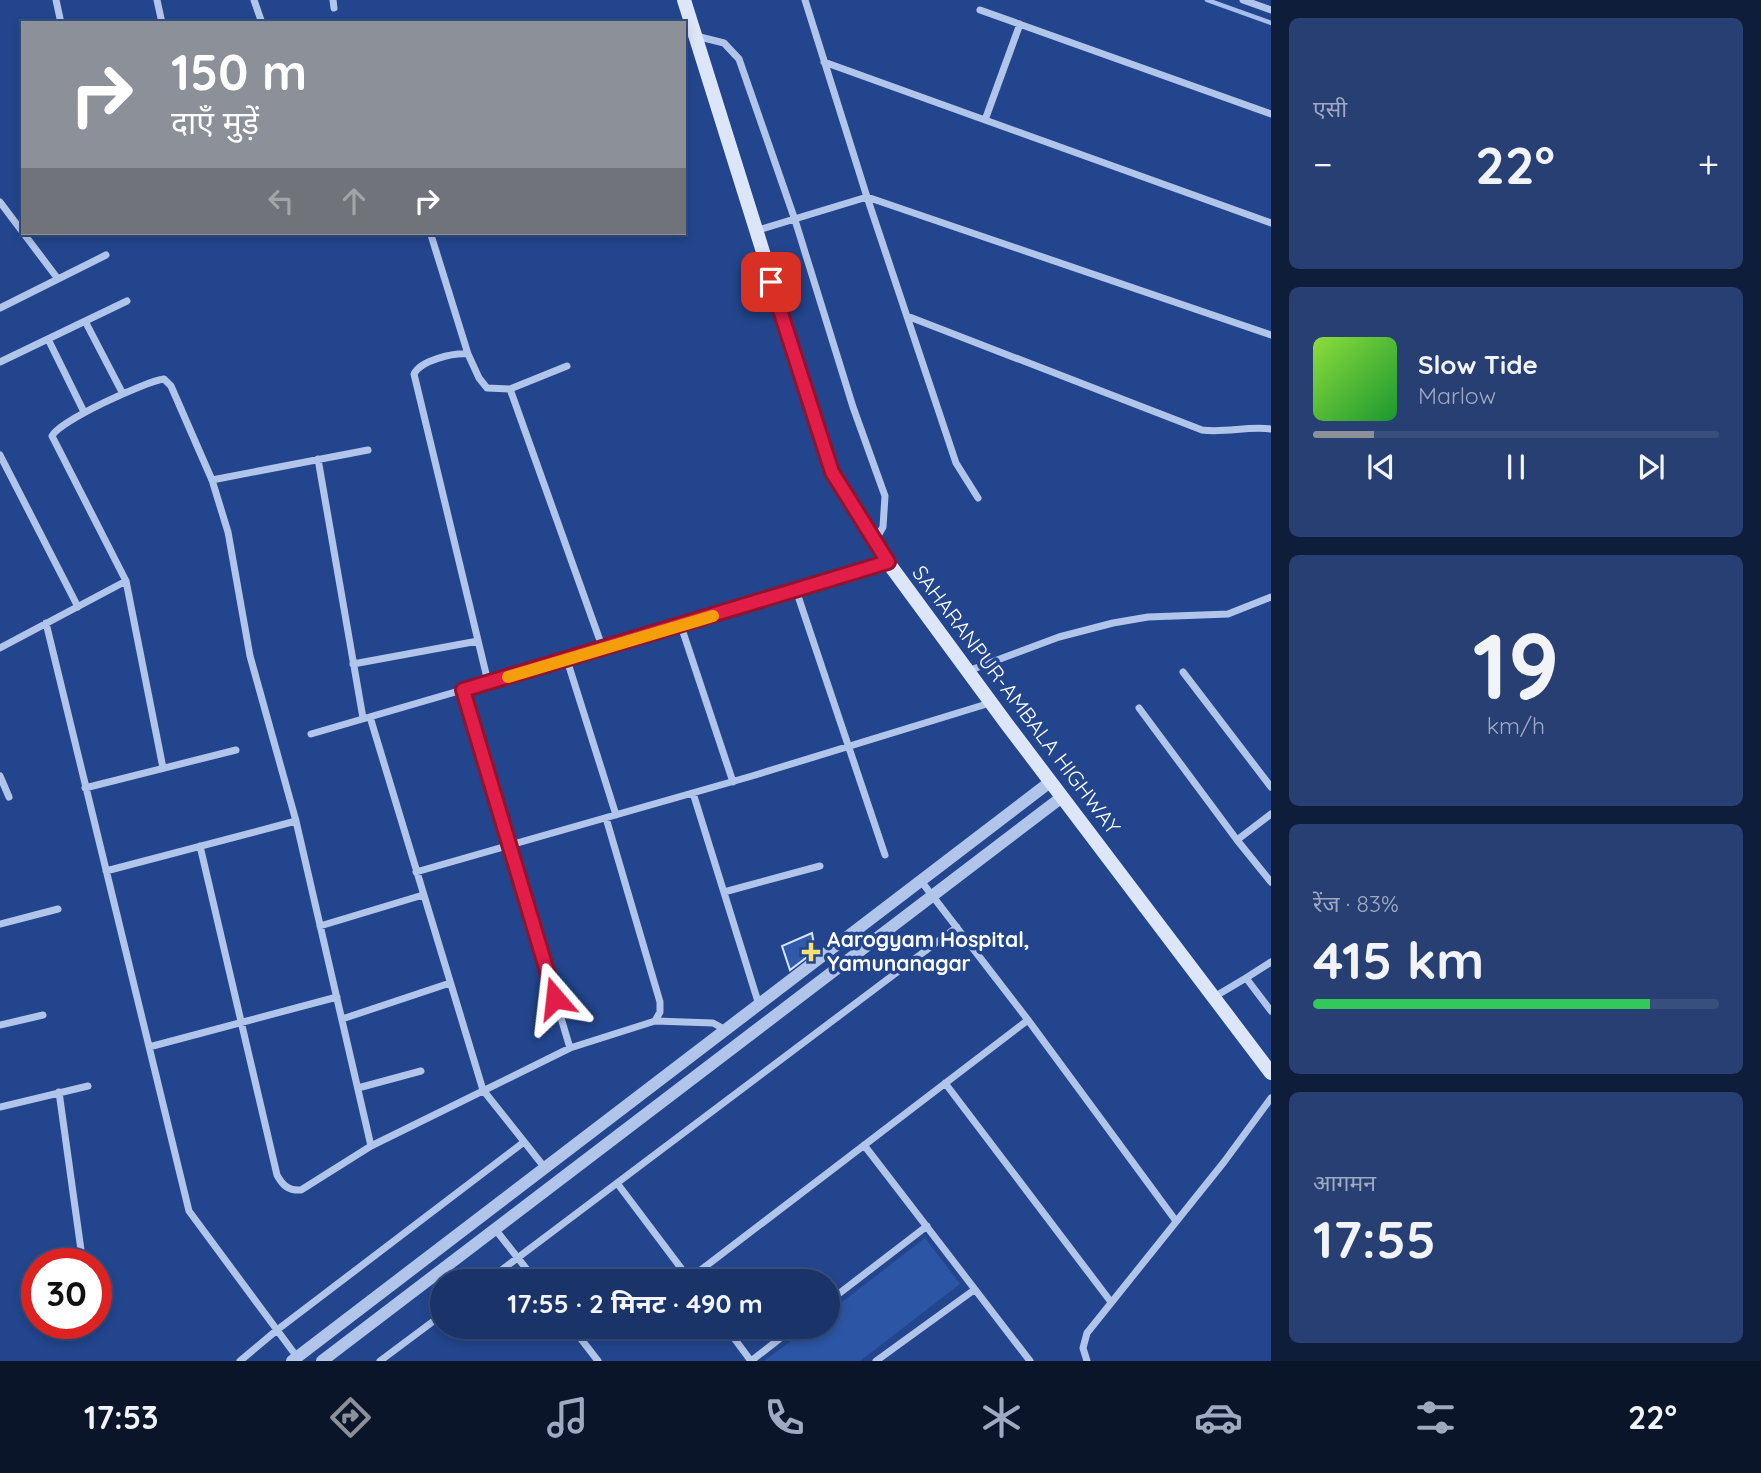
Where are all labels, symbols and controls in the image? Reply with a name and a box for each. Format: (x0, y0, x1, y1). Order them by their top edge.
text: 150 m (171, 41, 307, 102)
icon: right (56, 49, 147, 140)
text: एसी (1313, 94, 1347, 123)
text: दाएँ मुड़ें (171, 102, 259, 142)
text: 22° (1475, 132, 1555, 197)
text: − (1313, 140, 1333, 188)
text: + (1698, 140, 1719, 188)
icon: left (262, 182, 300, 220)
icon: ahead (335, 182, 373, 220)
icon: right (408, 182, 446, 220)
pin (741, 252, 801, 312)
icon: arrive (752, 263, 790, 301)
text: Slow Tide (1418, 348, 1538, 381)
text: Marlow (1418, 381, 1496, 410)
icon: previous (1362, 448, 1400, 486)
icon: pause (1497, 448, 1535, 486)
icon: next (1632, 448, 1670, 486)
street label: SAHARANPUR-AMBALA HIGHWAY (907, 560, 1127, 839)
text: 19 (1472, 608, 1560, 722)
text: km/h (1487, 711, 1545, 740)
text: रेंज · 83% (1313, 889, 1399, 918)
place label: Aarogyam Hospital, Yamunanagar (827, 926, 1030, 976)
text: 415 km (1313, 927, 1484, 992)
marker: Aarogyam Hospital, Yamunanagar (801, 942, 821, 962)
position arrow (518, 961, 592, 1035)
text: आगमन (1313, 1168, 1376, 1197)
text: 17:55 (1313, 1206, 1436, 1271)
speed limit sign: 30 (21, 1248, 112, 1339)
text: 17:55 · 2 मिनट · 490 m (507, 1287, 763, 1320)
icon: directions (326, 1393, 375, 1442)
icon: music (543, 1393, 592, 1442)
icon: phone (760, 1393, 809, 1442)
icon: climate (977, 1393, 1026, 1442)
icon: car (1194, 1393, 1243, 1442)
icon: filters (1411, 1393, 1460, 1442)
text: 17:53 (84, 1397, 158, 1437)
text: 22° (1628, 1397, 1677, 1437)

